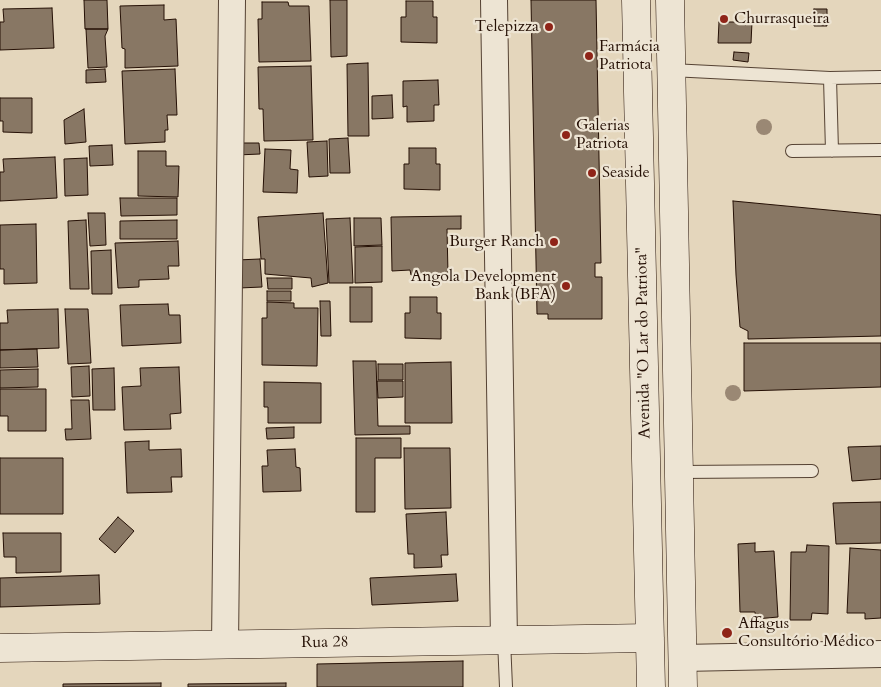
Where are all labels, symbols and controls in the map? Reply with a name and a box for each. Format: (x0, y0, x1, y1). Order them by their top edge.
place label: Churrasqueira (734, 9, 830, 29)
marker: Churrasqueira (718, 13, 730, 25)
place label: Telepizza (474, 17, 539, 37)
marker: Telepizza (543, 21, 555, 33)
place label: Farmácia Patriota (599, 37, 660, 75)
marker: Farmácia Patriota (583, 50, 595, 62)
place label: Galerias Patriota (576, 116, 630, 154)
marker: Galerias Patriota (560, 129, 572, 141)
place label: Seaside (602, 163, 650, 183)
marker: Seaside (586, 167, 598, 179)
place label: Burger Ranch (449, 232, 544, 252)
marker: Burger Ranch (548, 236, 560, 248)
street label: Avenida "O Lar do Patriota" (633, 247, 655, 439)
place label: Angola Development Bank (BFA) (411, 267, 556, 305)
marker: Angola Development Bank (BFA) (560, 280, 572, 292)
place label: Affagus Consultório Médico (738, 614, 874, 652)
marker: Affagus Consultório Médico (720, 626, 734, 640)
street label: Rua 28 (301, 633, 349, 653)

